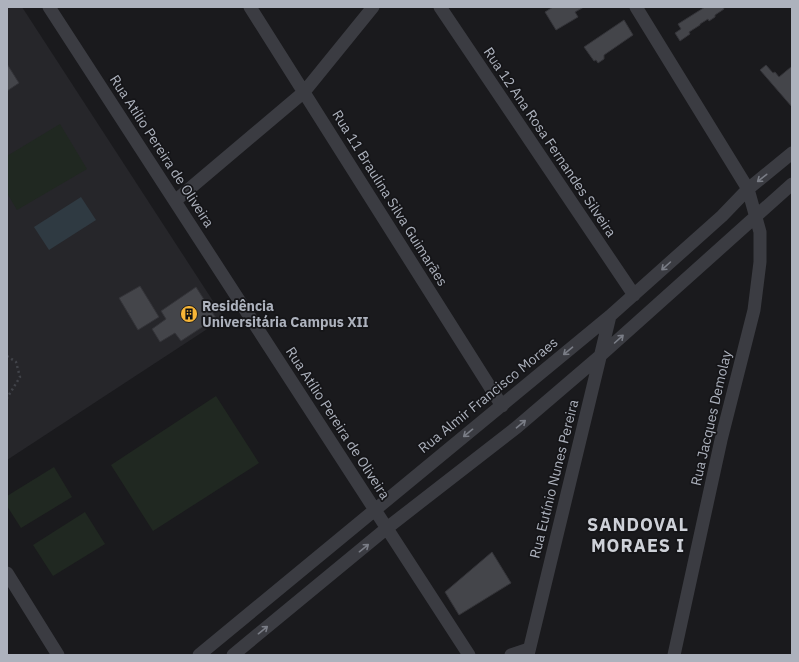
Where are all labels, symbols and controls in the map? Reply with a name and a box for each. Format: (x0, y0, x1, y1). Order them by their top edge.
street label: Rua 12 Ana Rosa Fernandes Silveira (480, 44, 621, 241)
street label: Rua Atílio Pereira de Oliveira (106, 71, 218, 231)
street label: Rua 11 Braulina Silva Guimarães (328, 107, 452, 290)
one-way arrow (756, 173, 767, 182)
one-way arrow (661, 261, 671, 270)
place label: Residência Universitária Campus XII (202, 297, 369, 331)
building icon: Residência Universitária Campus XII (179, 304, 199, 324)
street label: Rua Almir Francisco Moraes (415, 333, 562, 457)
one-way arrow (614, 335, 624, 344)
street label: Rua Atílio Pereira de Oliveira (282, 343, 394, 503)
one-way arrow (563, 346, 573, 355)
street label: Rua Jacques Demolay (687, 348, 735, 487)
street label: Rua Eutínio Nunes Pereira (526, 397, 583, 560)
one-way arrow (516, 419, 526, 428)
one-way arrow (462, 429, 473, 438)
district label: SANDOVAL MORAES I (587, 513, 689, 557)
one-way arrow (358, 543, 369, 552)
one-way arrow (258, 626, 269, 635)

